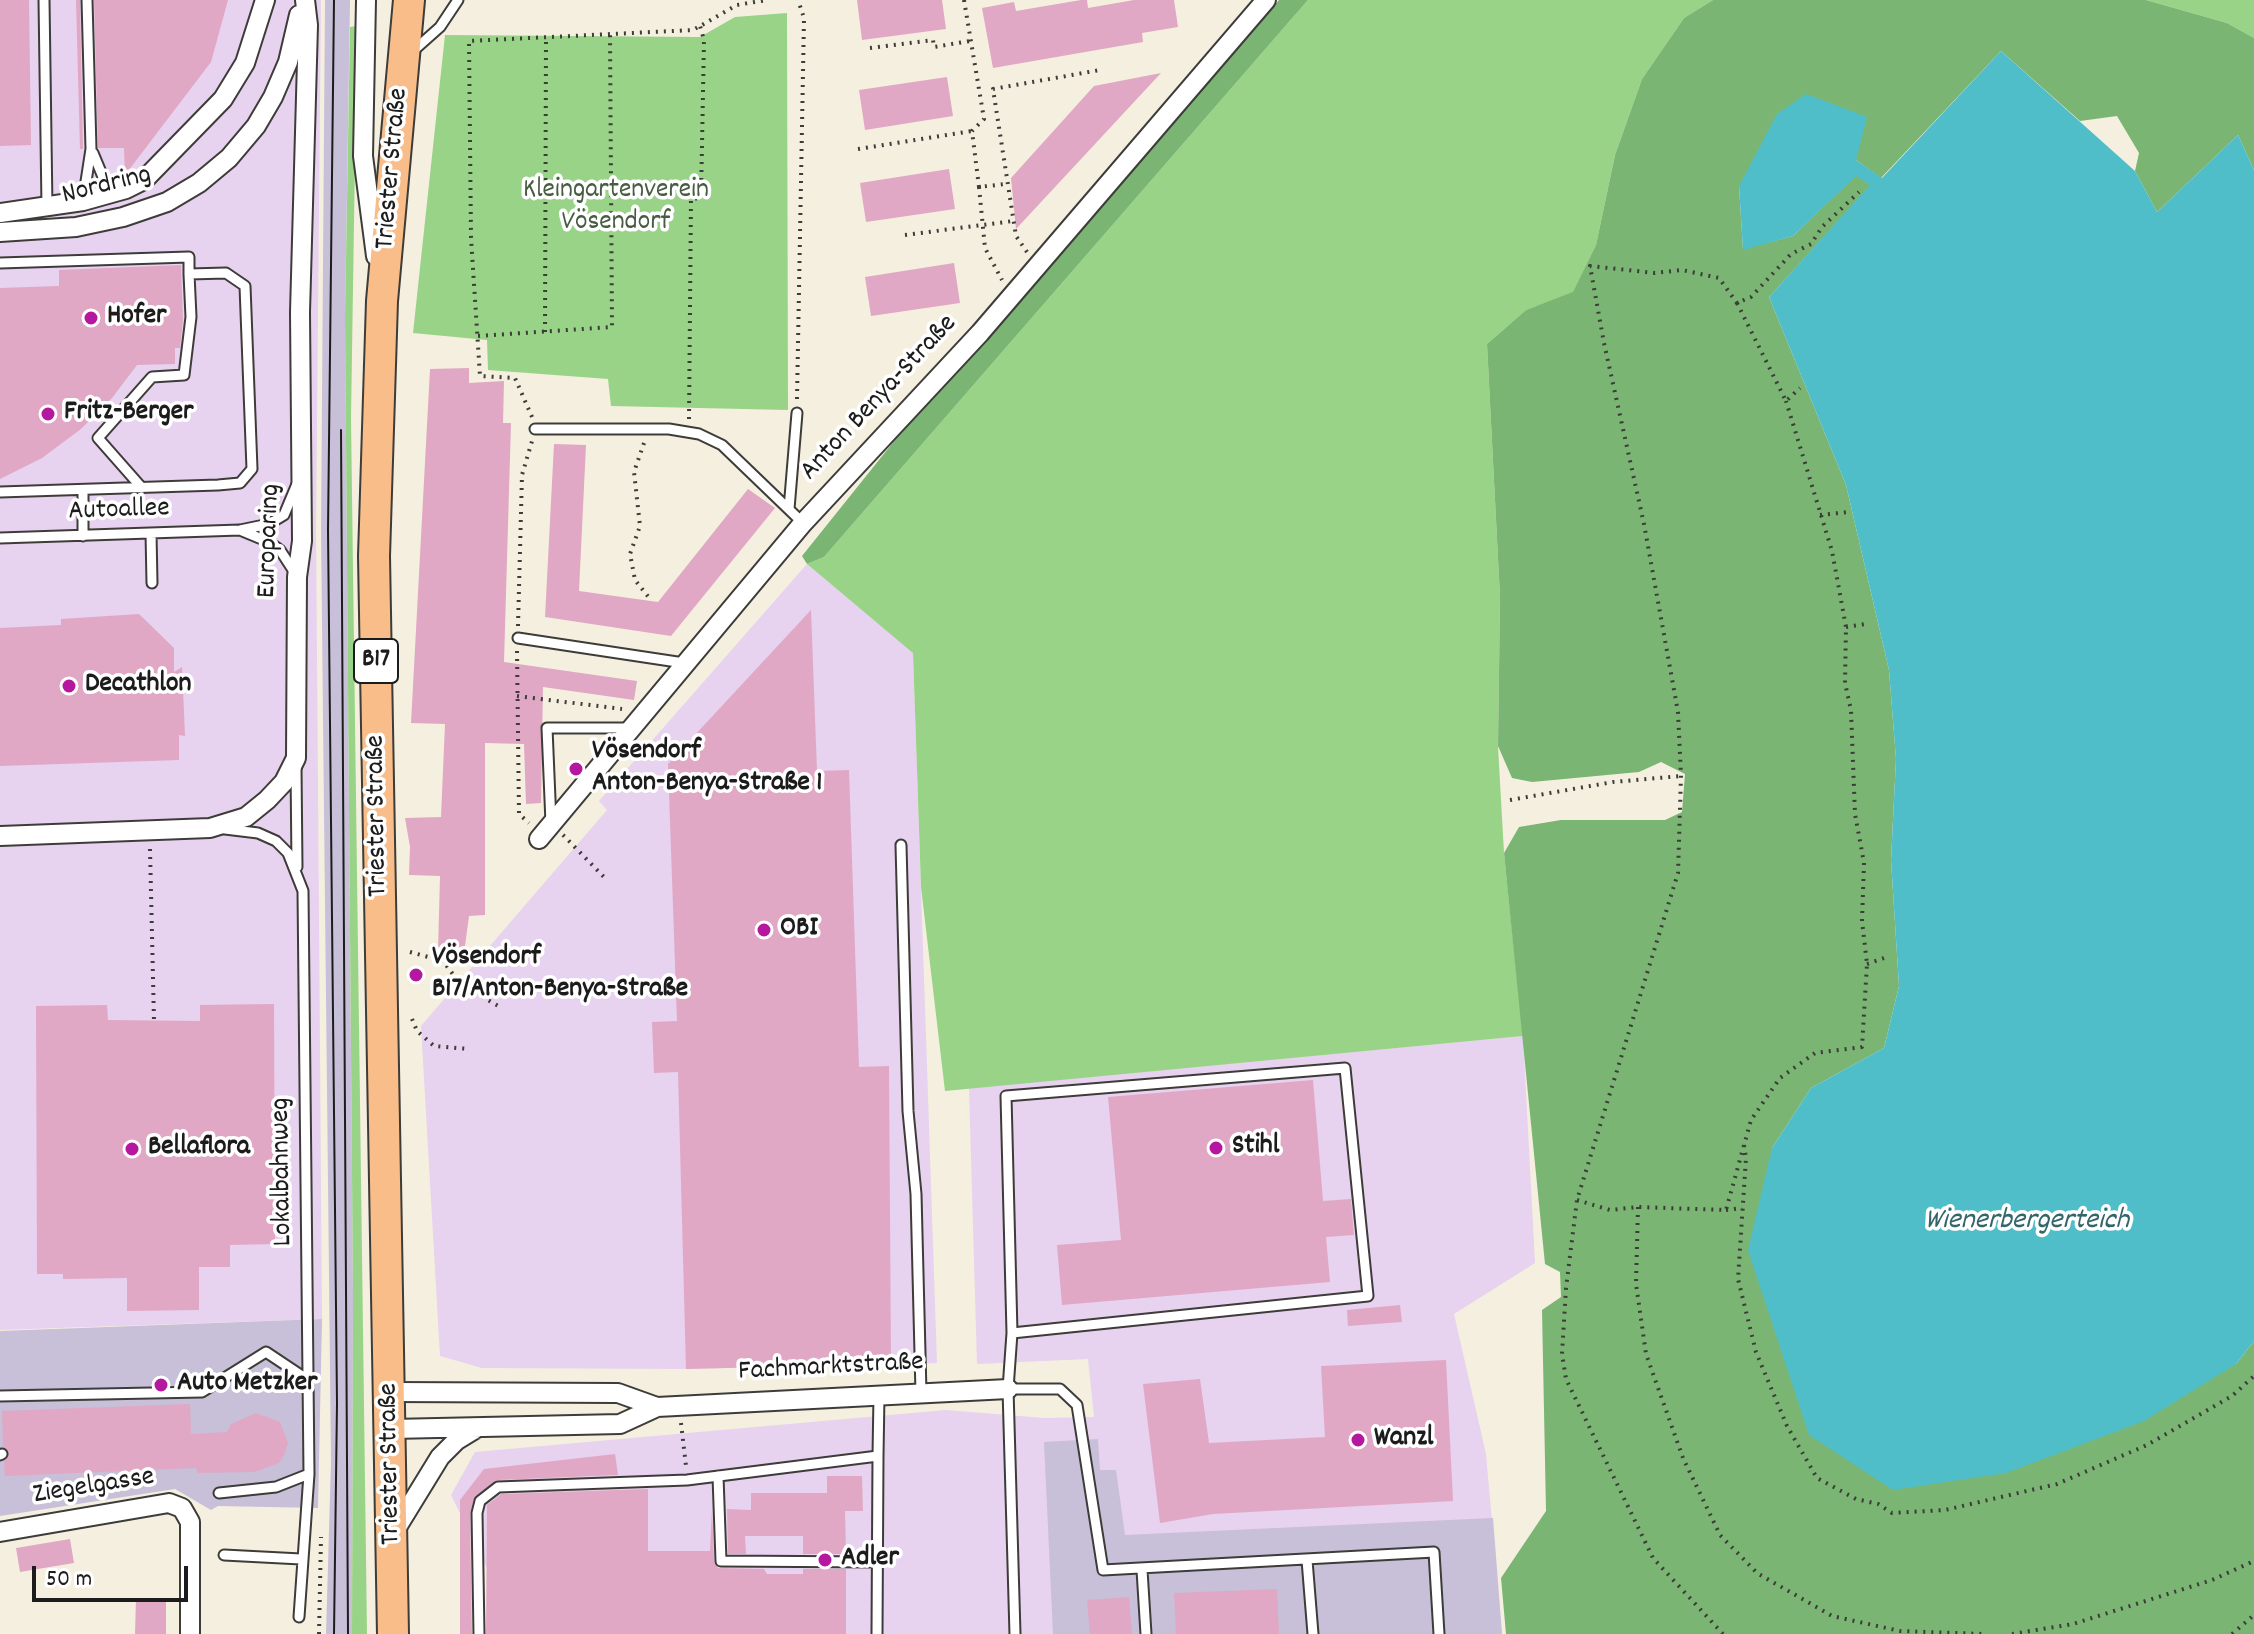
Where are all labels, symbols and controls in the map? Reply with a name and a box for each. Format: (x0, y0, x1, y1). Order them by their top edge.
street label: Triester Straße (370, 87, 418, 251)
street label: Nordring (59, 160, 155, 214)
park label: Kleingartenverein Vösendorf (523, 175, 709, 241)
place label: Hofer (107, 301, 166, 335)
marker: Hofer (82, 309, 100, 327)
street label: Anton Benya-Straße (794, 309, 966, 489)
place label: Fritz-Berger (64, 397, 193, 431)
marker: Fritz-Berger (39, 405, 57, 423)
street label: Europaring (252, 483, 290, 599)
street label: Autoallee (68, 493, 170, 531)
road number: B17 (354, 639, 398, 683)
place label: Decathlon (85, 669, 191, 703)
marker: Decathlon (60, 677, 78, 695)
street label: Triester Straße (361, 735, 397, 897)
place label: Vösendorf Anton-Benya-Straße 1 (592, 736, 822, 802)
marker: Vösendorf Anton-Benya-Straße 1 (567, 760, 585, 778)
place label: OBI (780, 913, 818, 947)
marker: OBI (755, 921, 773, 939)
place label: Vösendorf B17/Anton-Benya-Straße (432, 942, 688, 1008)
marker: Vösendorf B17/Anton-Benya-Straße (407, 966, 425, 984)
street label: Lokalbahnweg (266, 1097, 302, 1247)
place label: Stihl (1232, 1131, 1279, 1165)
place label: Bellaflora (148, 1132, 250, 1166)
marker: Stihl (1207, 1139, 1225, 1157)
marker: Bellaflora (123, 1140, 141, 1158)
water label: Wienerbergerteich (1925, 1205, 2129, 1241)
street label: Fachmarktstraße (737, 1347, 925, 1391)
place label: Auto Metzker (177, 1368, 317, 1402)
marker: Auto Metzker (152, 1376, 170, 1394)
street label: Triester Straße (374, 1383, 410, 1545)
place label: Wanzl (1374, 1423, 1433, 1457)
marker: Wanzl (1349, 1431, 1367, 1449)
street label: Ziegelgasse (31, 1462, 157, 1514)
place label: Adler (841, 1543, 899, 1577)
scale bar (36, 1550, 192, 1600)
marker: Adler (816, 1551, 834, 1569)
text: 50 m (46, 1563, 92, 1597)

